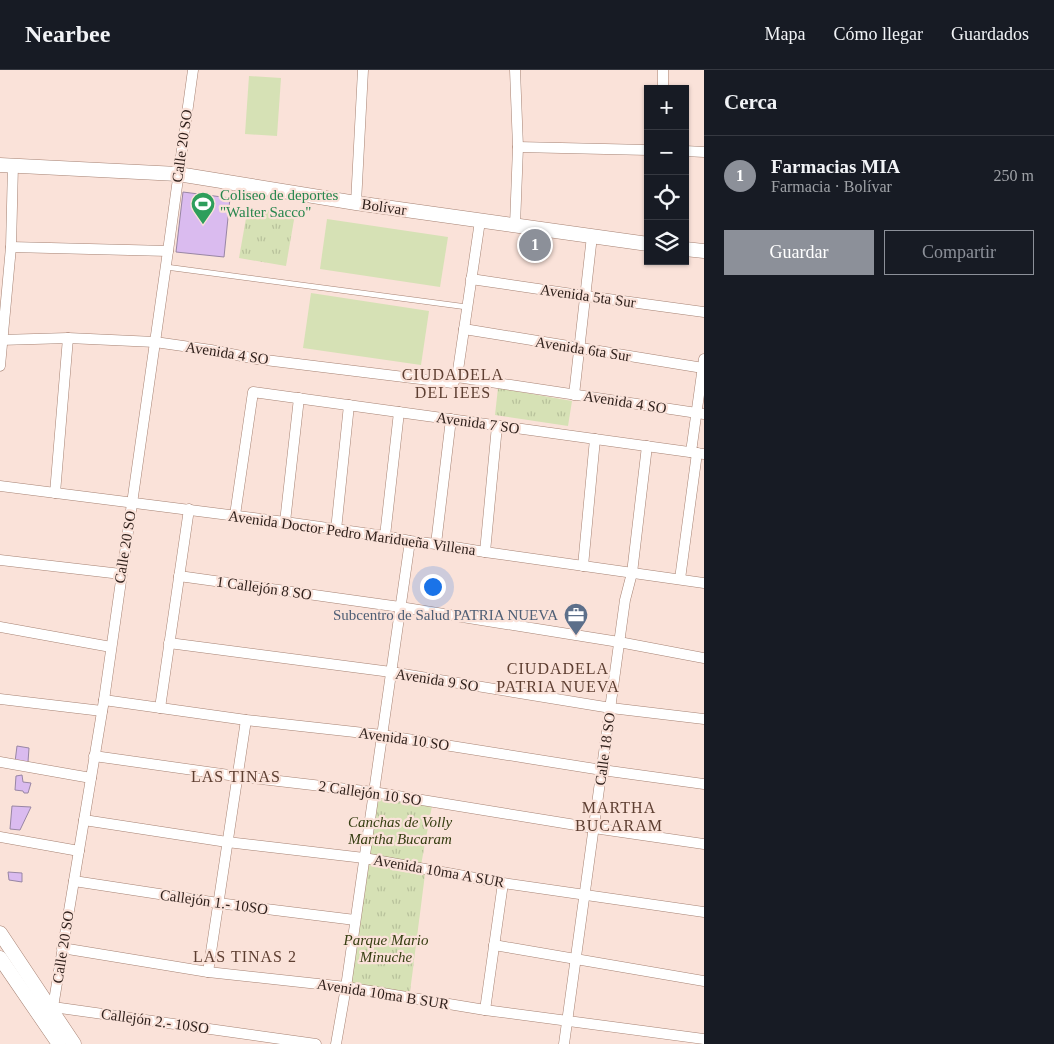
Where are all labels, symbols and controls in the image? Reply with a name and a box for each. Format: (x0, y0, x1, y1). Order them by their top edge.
text: Nearbee (25, 21, 110, 47)
text: Mapa (765, 24, 806, 44)
text: Cómo llegar (834, 24, 923, 44)
text: Guardados (951, 24, 1029, 44)
map controls (644, 85, 689, 265)
button: + (644, 85, 689, 130)
text: Cerca (724, 90, 777, 114)
street label: Calle 20 SO (169, 108, 195, 183)
button: − (644, 130, 689, 175)
text: Farmacias MIA (771, 156, 900, 177)
text: 1 (736, 167, 744, 184)
text: 250 m (994, 167, 1034, 184)
button: locate (644, 175, 689, 220)
text: Farmacia · Bolívar (771, 178, 892, 195)
place label: Coliseo de deportes "Walter Sacco" (220, 187, 338, 220)
sports icon: Coliseo de deportes "Walter Sacco" (190, 191, 216, 225)
street label: Bolívar (361, 196, 407, 218)
button: layers (644, 220, 689, 265)
pin: 1 (519, 226, 551, 264)
button: Guardar (724, 230, 874, 275)
button: Compartir (884, 230, 1034, 275)
street label: Avenida 5ta Sur (539, 281, 637, 311)
street label: Avenida 6ta Sur (534, 334, 632, 364)
street label: Avenida 4 SO (184, 339, 270, 367)
district label: CIUDADELA DEL IEES (402, 366, 504, 401)
street label: Avenida 4 SO (582, 388, 668, 416)
street label: Avenida 7 SO (435, 409, 521, 437)
street label: Avenida Doctor Pedro Maridueña Villena (227, 508, 477, 558)
street label: Calle 20 SO (111, 509, 139, 584)
street label: 1 Callejón 8 SO (215, 573, 313, 603)
your location (420, 574, 446, 600)
office icon: Subcentro de Salud PATRIA NUEVA (563, 602, 589, 636)
place label: Subcentro de Salud PATRIA NUEVA (333, 607, 558, 623)
district label: CIUDADELA PATRIA NUEVA (496, 660, 620, 695)
street label: Avenida 9 SO (394, 666, 480, 694)
street label: Calle 18 SO (592, 711, 618, 786)
street label: Avenida 10 SO (358, 725, 451, 753)
district label: LAS TINAS (191, 768, 281, 785)
street label: 2 Callejón 10 SO (318, 778, 423, 808)
district label: MARTHA BUCARAM (575, 799, 663, 834)
park label: Canchas de Volly Martha Bucaram (347, 814, 452, 847)
street label: Avenida 10ma A SUR (372, 852, 506, 890)
street label: Callejón 1.- 10SO (159, 887, 269, 918)
street label: Calle 20 SO (49, 909, 77, 984)
park label: Parque Mario Minuche (343, 932, 429, 965)
district label: LAS TINAS 2 (193, 948, 297, 965)
street label: Avenida 10ma B SUR (316, 976, 450, 1012)
street label: Callejón 2.- 10SO (100, 1006, 210, 1037)

